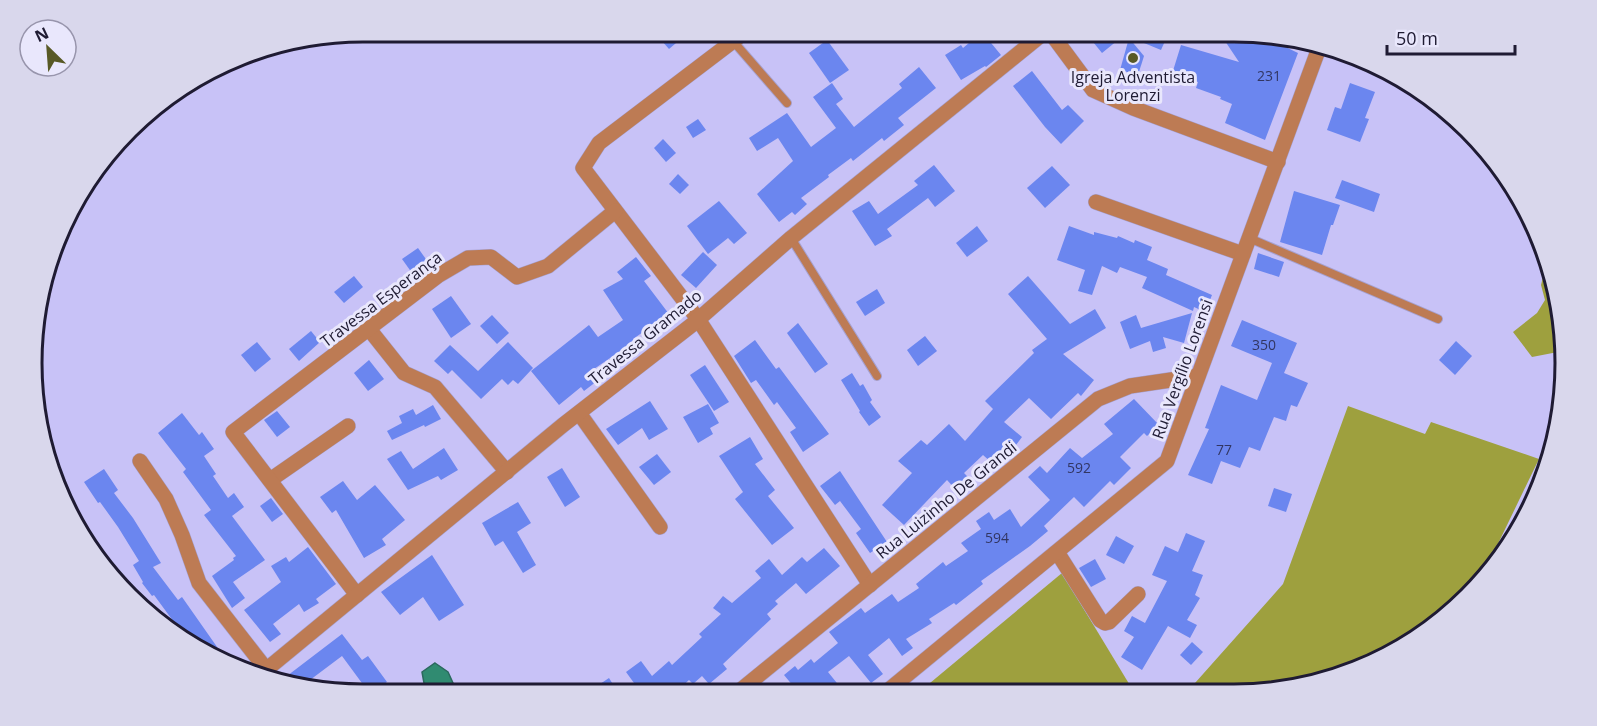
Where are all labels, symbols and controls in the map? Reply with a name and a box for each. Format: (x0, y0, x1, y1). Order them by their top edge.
north arrow (18, 18, 78, 78)
scale bar (1387, 18, 1514, 56)
text: N (31, 22, 52, 47)
text: 50 m (1396, 26, 1438, 50)
marker: Igreja Adventista Lorenzi (1126, 51, 1140, 65)
place label: Igreja Adventista Lorenzi (1071, 66, 1195, 106)
house number: 231 (1257, 66, 1281, 85)
street label: Travessa Esperança (316, 246, 446, 352)
street label: Travessa Gramado (584, 284, 706, 390)
street label: Rua Vergílio Lorensi (1146, 296, 1218, 442)
house number: 350 (1252, 335, 1276, 354)
street label: Rua Luizinho De Grandi (871, 436, 1021, 564)
house number: 77 (1216, 440, 1232, 459)
house number: 592 (1067, 458, 1091, 477)
house number: 594 (985, 528, 1009, 547)

